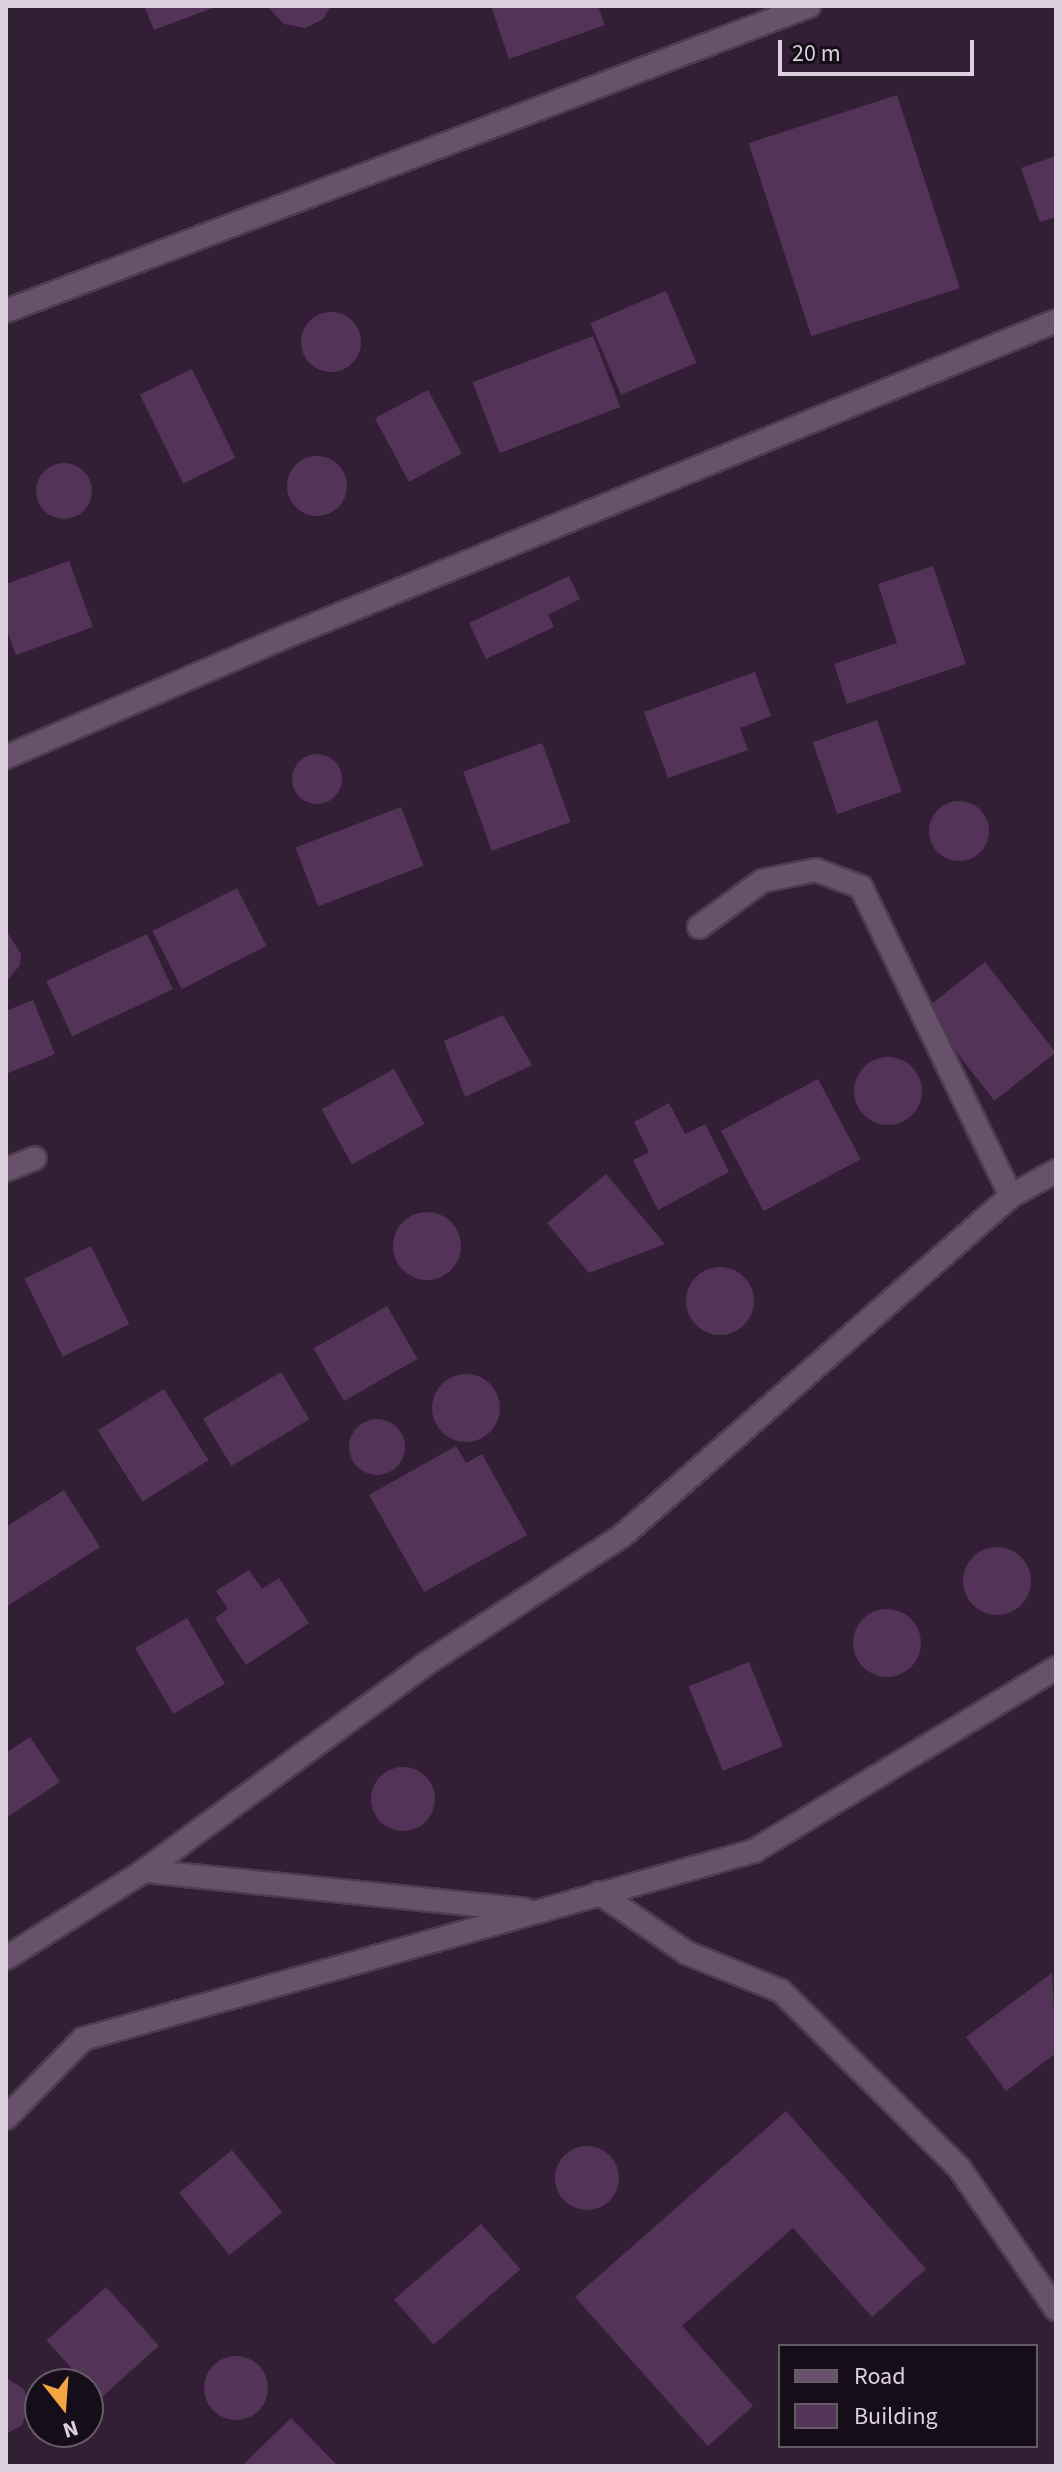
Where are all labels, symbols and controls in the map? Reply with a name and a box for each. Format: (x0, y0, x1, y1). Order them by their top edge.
scale bar (782, 24, 978, 74)
text: 20 m (792, 36, 841, 71)
legend (778, 2344, 1038, 2448)
text: Road (854, 2359, 906, 2394)
north arrow (24, 2368, 104, 2448)
text: Building (854, 2399, 938, 2434)
text: N (59, 2412, 82, 2446)

